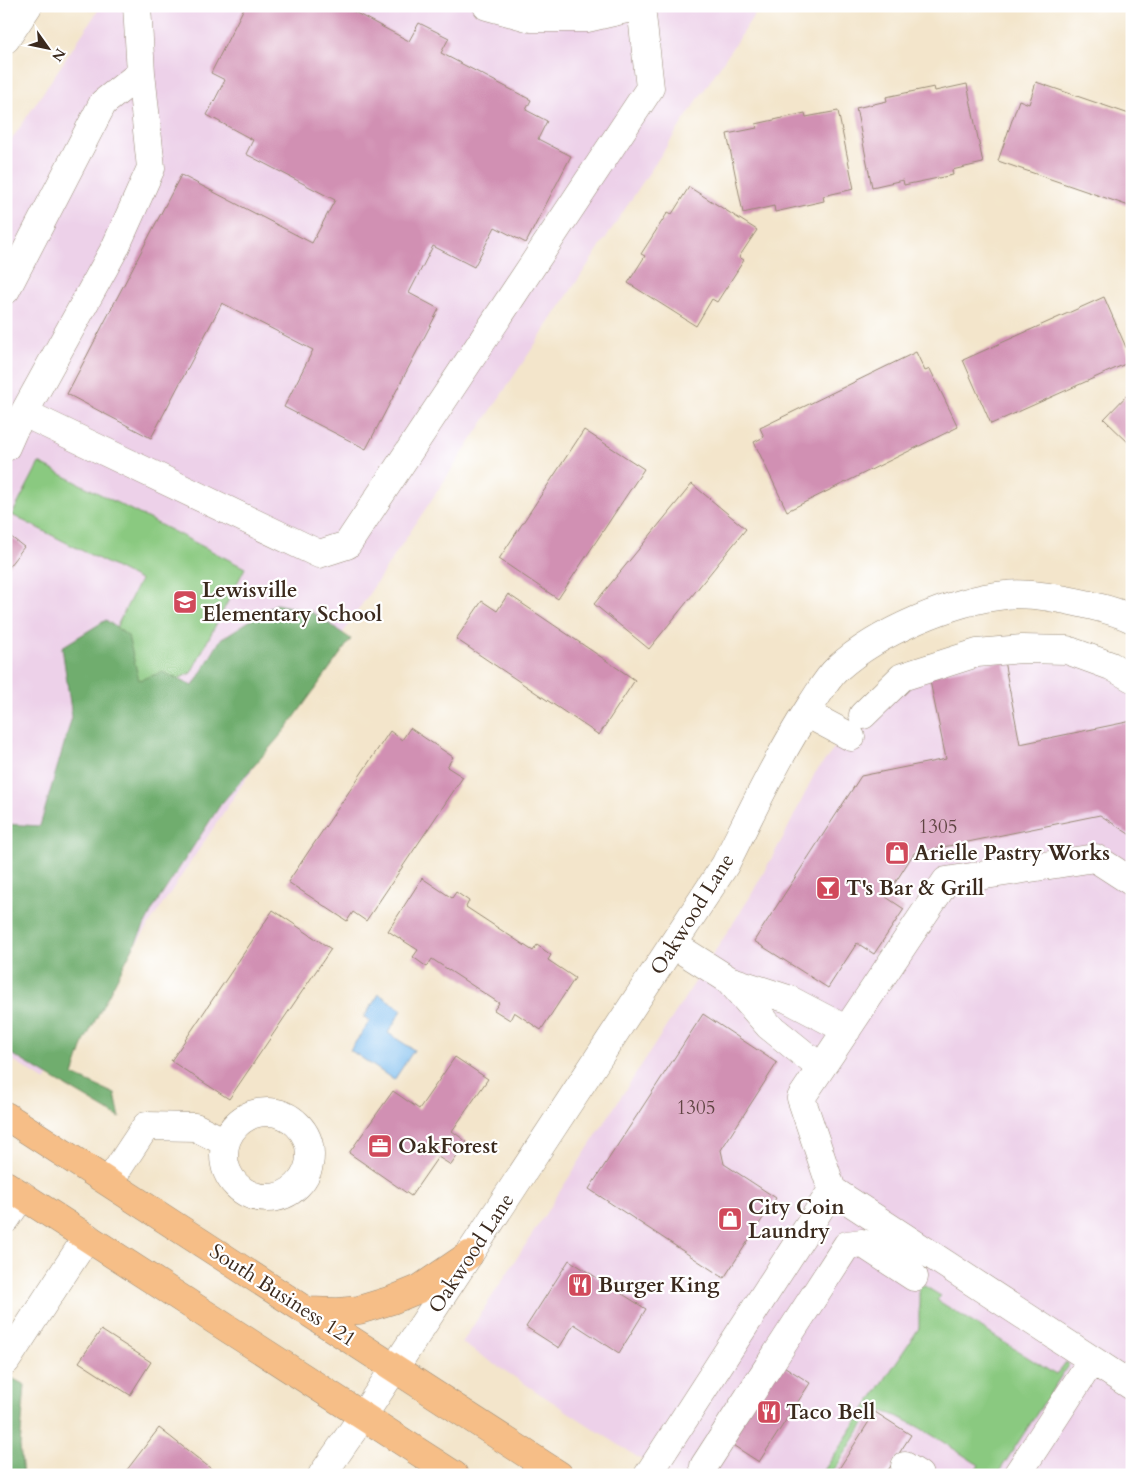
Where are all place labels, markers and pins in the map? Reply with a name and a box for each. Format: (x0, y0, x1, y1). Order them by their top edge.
place label: Lewisville Elementary School (202, 576, 382, 629)
school or university icon: Lewisville Elementary School (172, 589, 198, 615)
place label: Arielle Pastry Works (914, 839, 1110, 868)
shop icon: Arielle Pastry Works (884, 840, 910, 866)
place label: T's Bar & Grill (846, 874, 984, 903)
bar icon: T's Bar & Grill (815, 875, 841, 901)
place label: OakForest (398, 1132, 498, 1161)
office icon: OakForest (367, 1133, 393, 1159)
place label: City Coin Laundry (748, 1193, 845, 1246)
shop icon: City Coin Laundry (717, 1206, 743, 1232)
place label: Burger King (598, 1271, 720, 1300)
restaurant icon: Burger King (567, 1272, 593, 1298)
place label: Taco Bell (786, 1398, 875, 1427)
restaurant icon: Taco Bell (756, 1399, 782, 1425)

